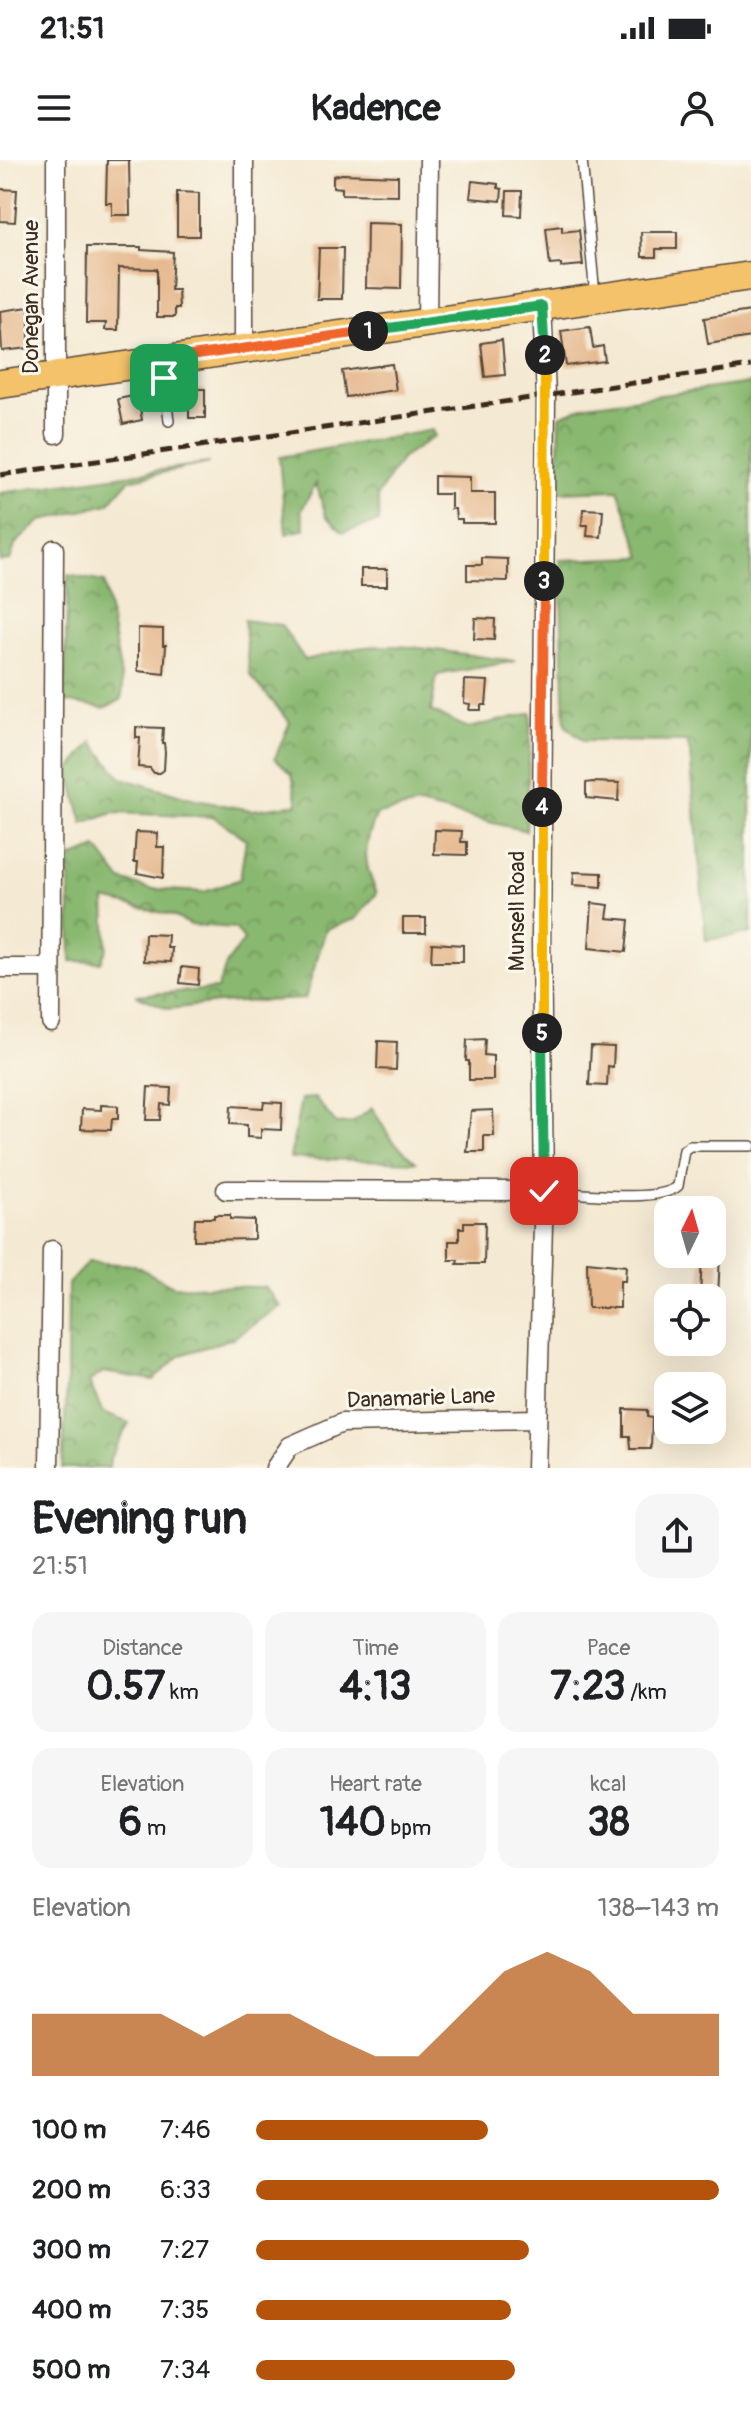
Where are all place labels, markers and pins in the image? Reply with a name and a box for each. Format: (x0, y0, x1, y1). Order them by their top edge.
pin: 1 (348, 311, 388, 351)
pin: 2 (525, 335, 565, 375)
pin (130, 344, 198, 412)
pin: 3 (524, 561, 564, 601)
pin: 4 (522, 787, 562, 827)
pin: 5 (522, 1013, 562, 1053)
pin (510, 1157, 578, 1225)

